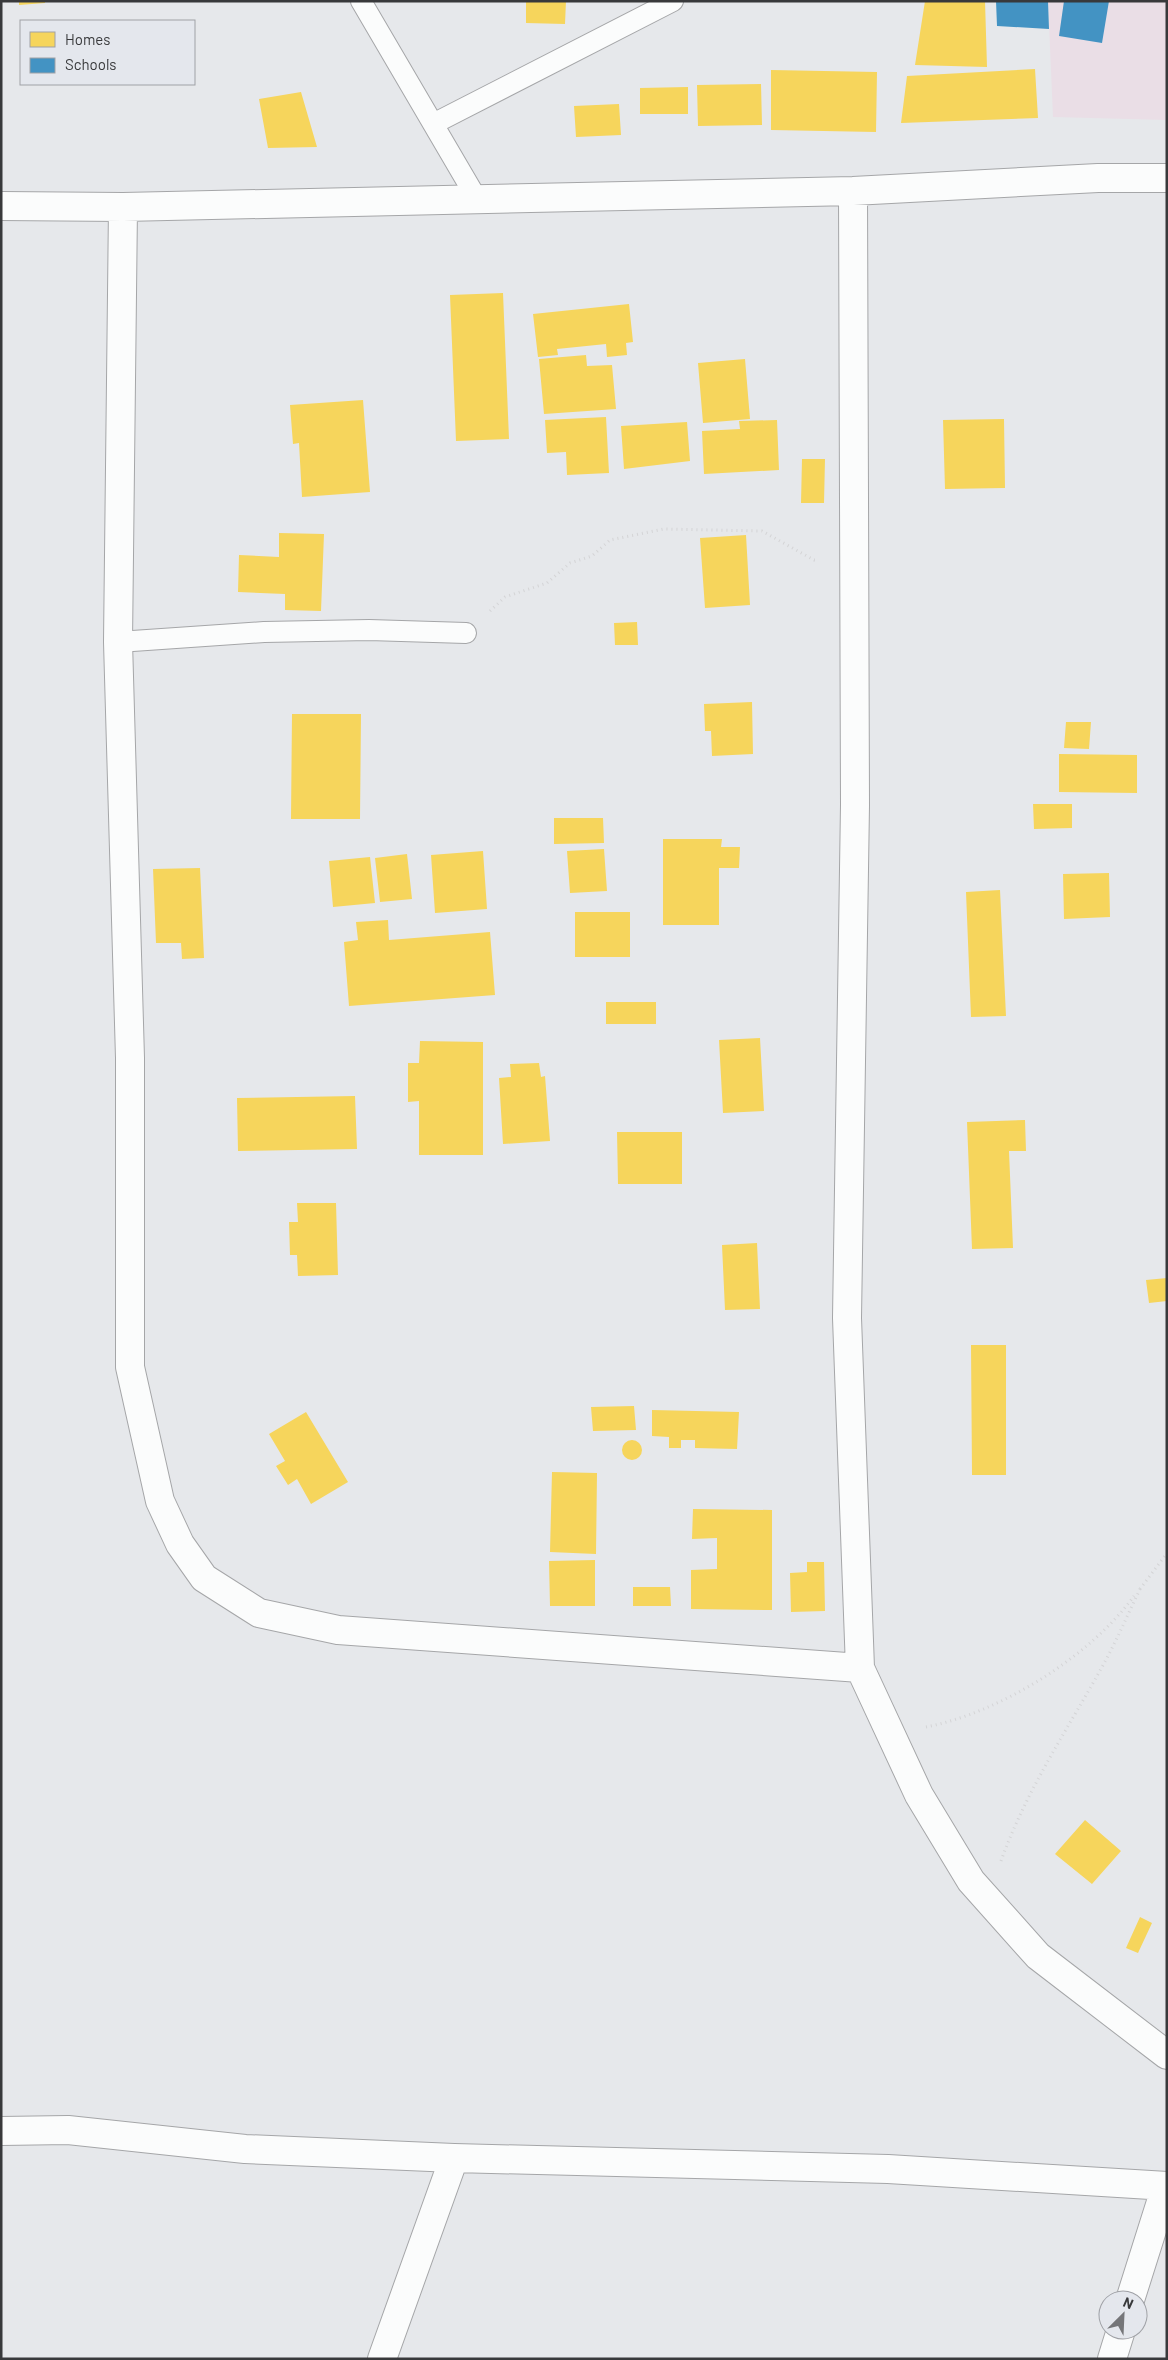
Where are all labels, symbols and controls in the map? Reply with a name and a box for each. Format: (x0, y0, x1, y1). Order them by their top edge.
legend (20, 20, 195, 85)
text: Homes (65, 30, 110, 48)
text: Schools (65, 55, 117, 73)
north arrow (1098, 2290, 1148, 2340)
text: N (1121, 2293, 1136, 2312)

